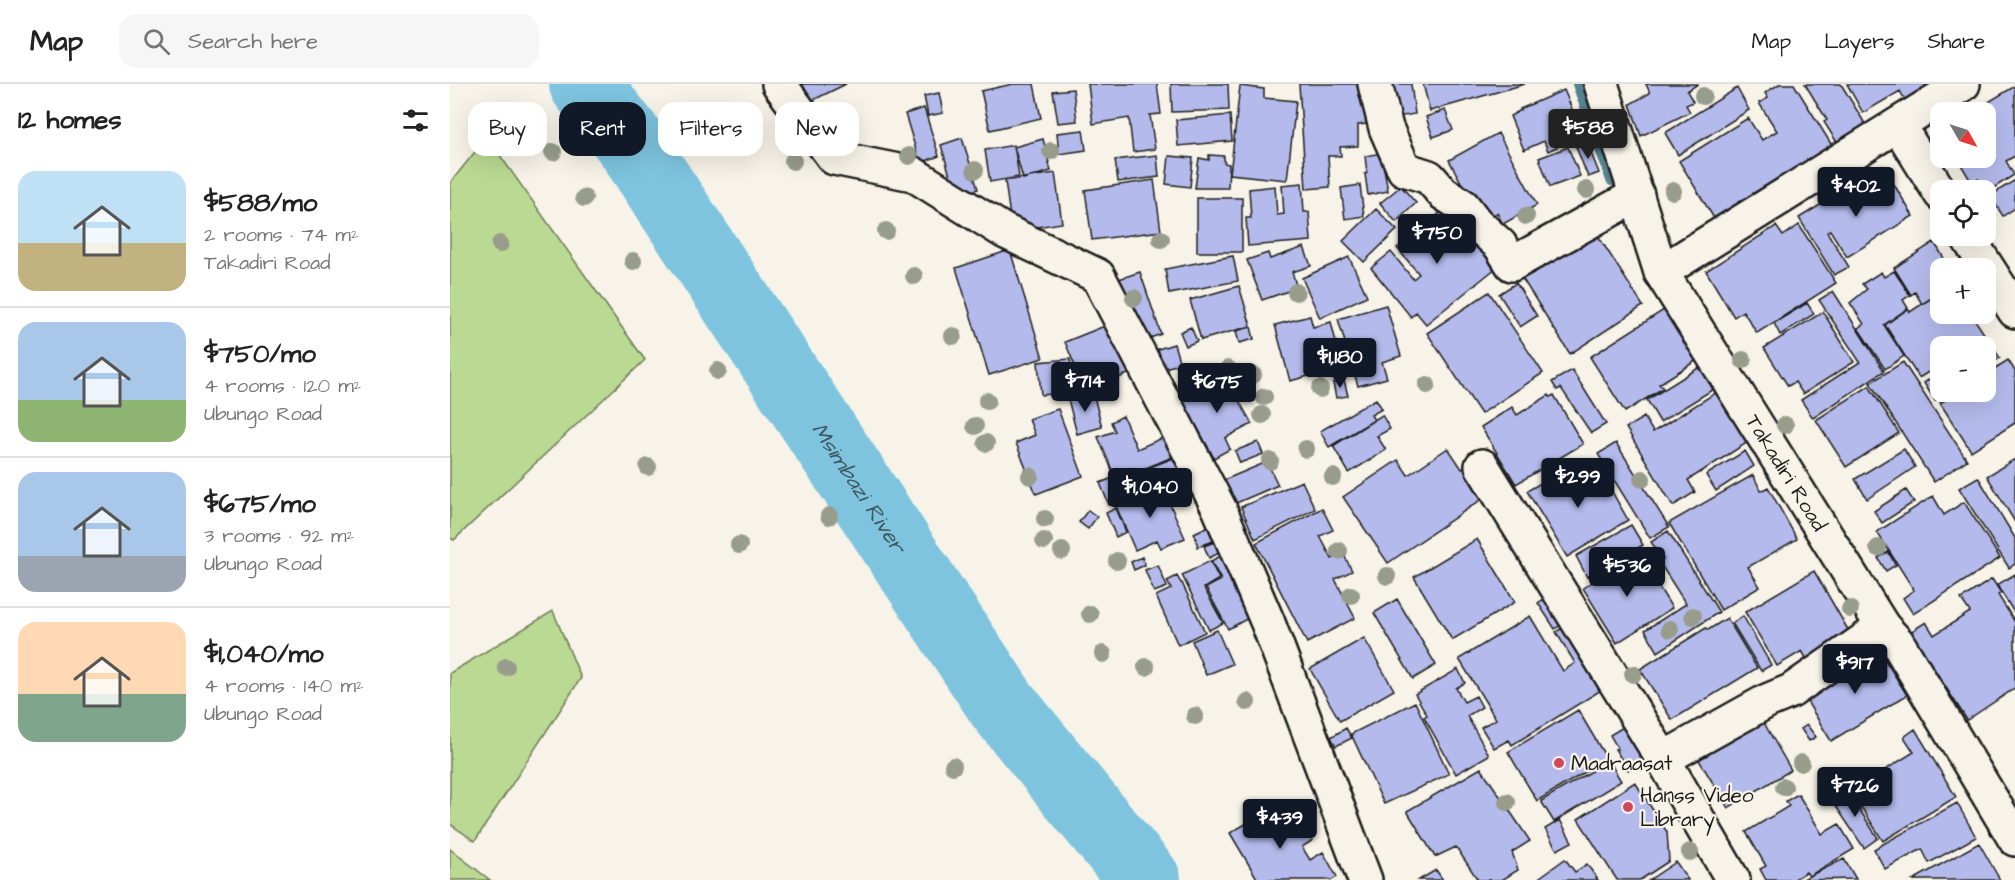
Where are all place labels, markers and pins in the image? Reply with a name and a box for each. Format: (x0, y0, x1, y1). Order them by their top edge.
pin: $588 (1552, 109, 1624, 160)
pin: $402 (1820, 167, 1892, 218)
pin: $750 (1401, 214, 1473, 265)
pin: $1,180 (1291, 338, 1389, 389)
pin: $714 (1049, 362, 1121, 413)
pin: $675 (1181, 363, 1253, 414)
pin: $299 (1542, 458, 1614, 509)
pin: $1,040 (1101, 468, 1199, 519)
pin: $536 (1591, 547, 1663, 598)
pin: $917 (1819, 644, 1891, 695)
place label: Madraasat (1571, 749, 1673, 778)
marker: Madraasat (1552, 756, 1566, 770)
pin: $726 (1819, 767, 1891, 818)
place label: Hanss Video Library (1640, 781, 1754, 836)
pin: $439 (1244, 799, 1316, 850)
marker: Hanss Video Library (1621, 800, 1635, 814)

